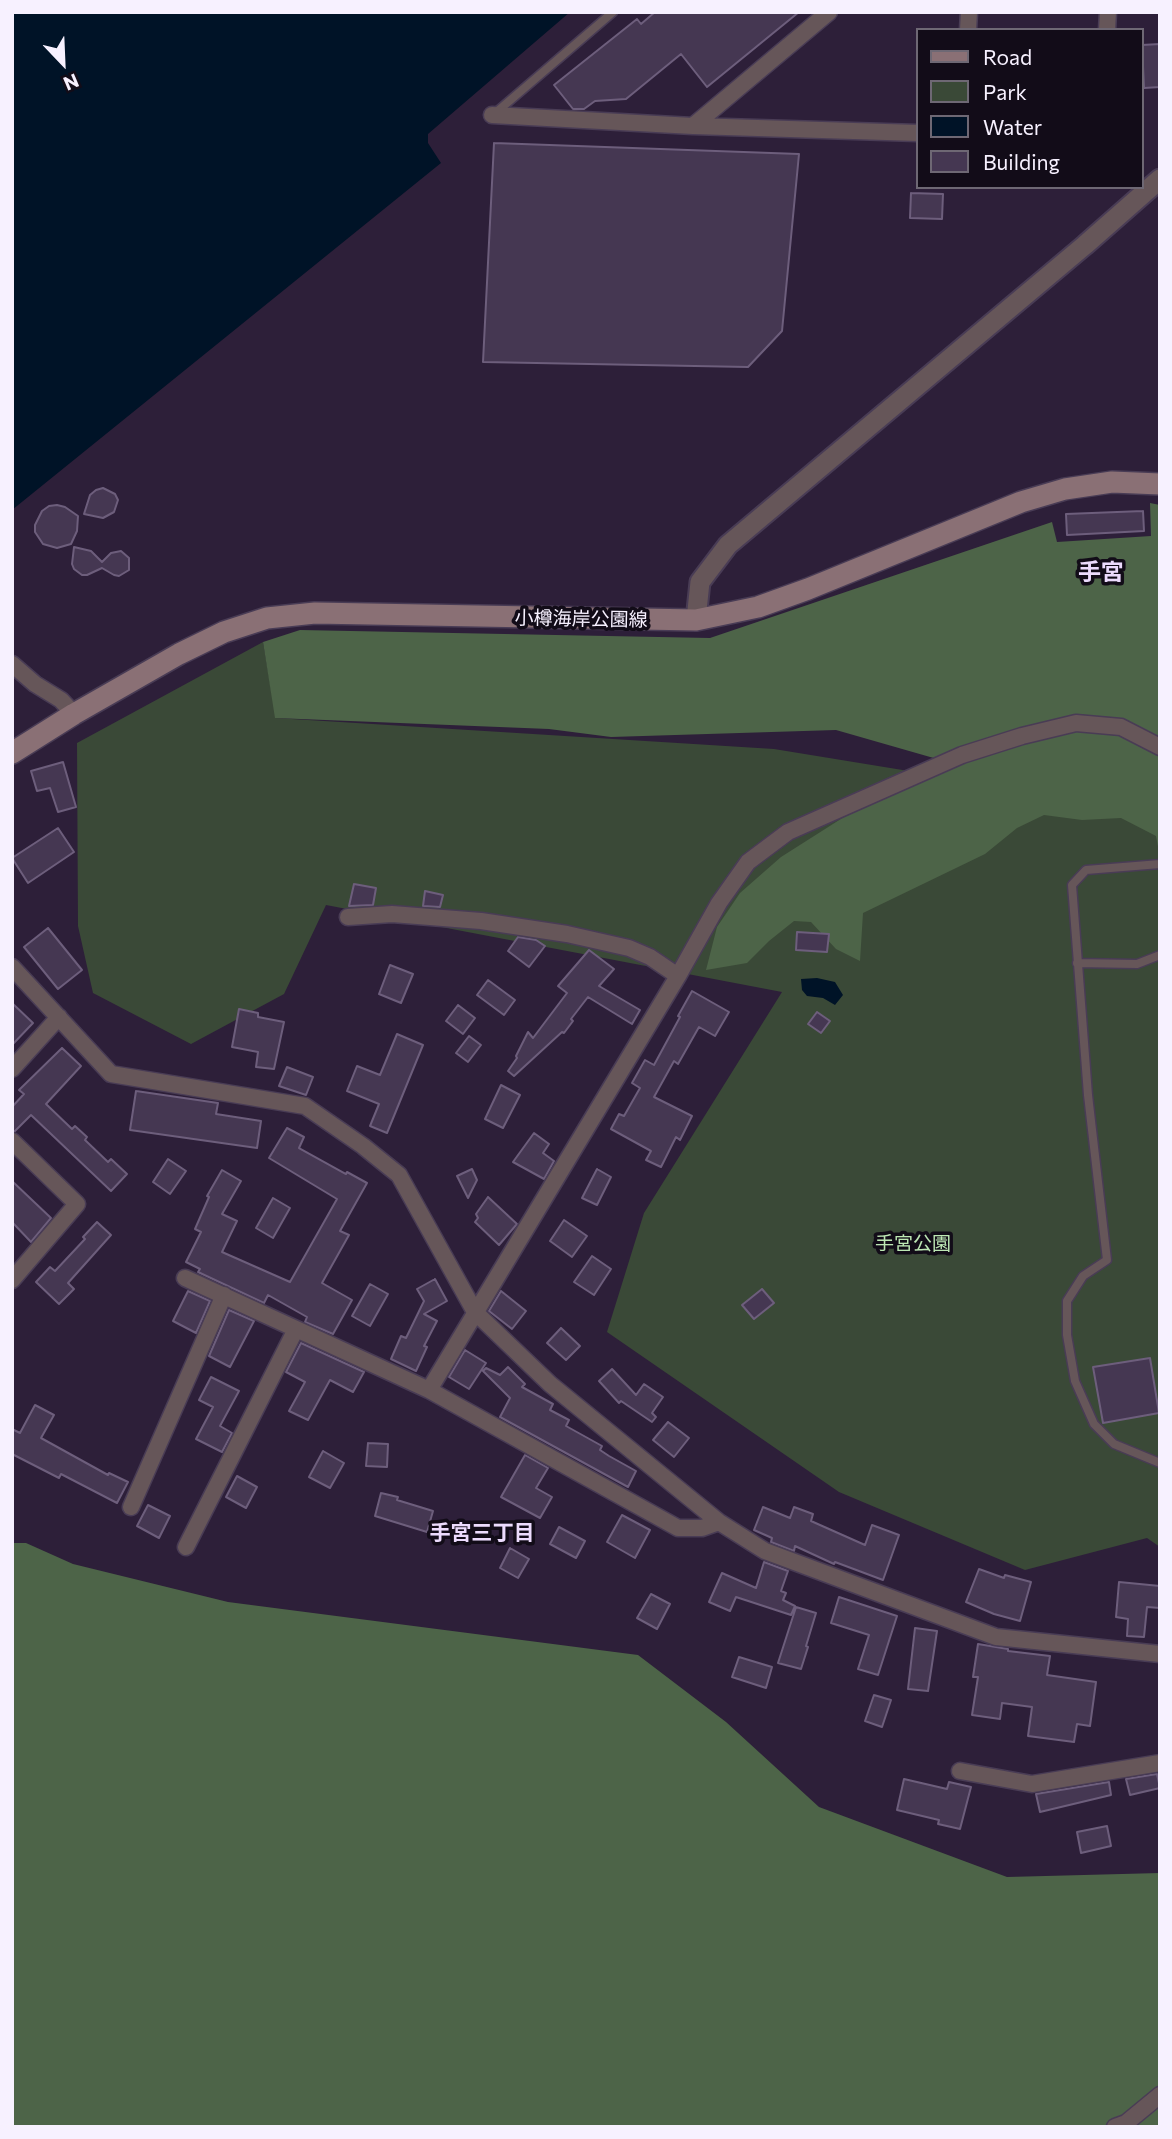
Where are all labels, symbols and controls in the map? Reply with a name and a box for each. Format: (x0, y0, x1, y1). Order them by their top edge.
north arrow (28, 28, 98, 98)
legend (916, 28, 1144, 189)
text: Road (983, 44, 1032, 69)
text: N (60, 69, 82, 96)
text: Park (983, 79, 1027, 104)
text: Water (983, 114, 1042, 139)
text: Building (983, 149, 1060, 174)
district label: 手宮 (1078, 558, 1124, 586)
street label: 小樽海岸公園線 (514, 606, 648, 632)
park label: 手宮公園 (875, 1233, 951, 1255)
district label: 手宮三丁目 (430, 1520, 534, 1546)

